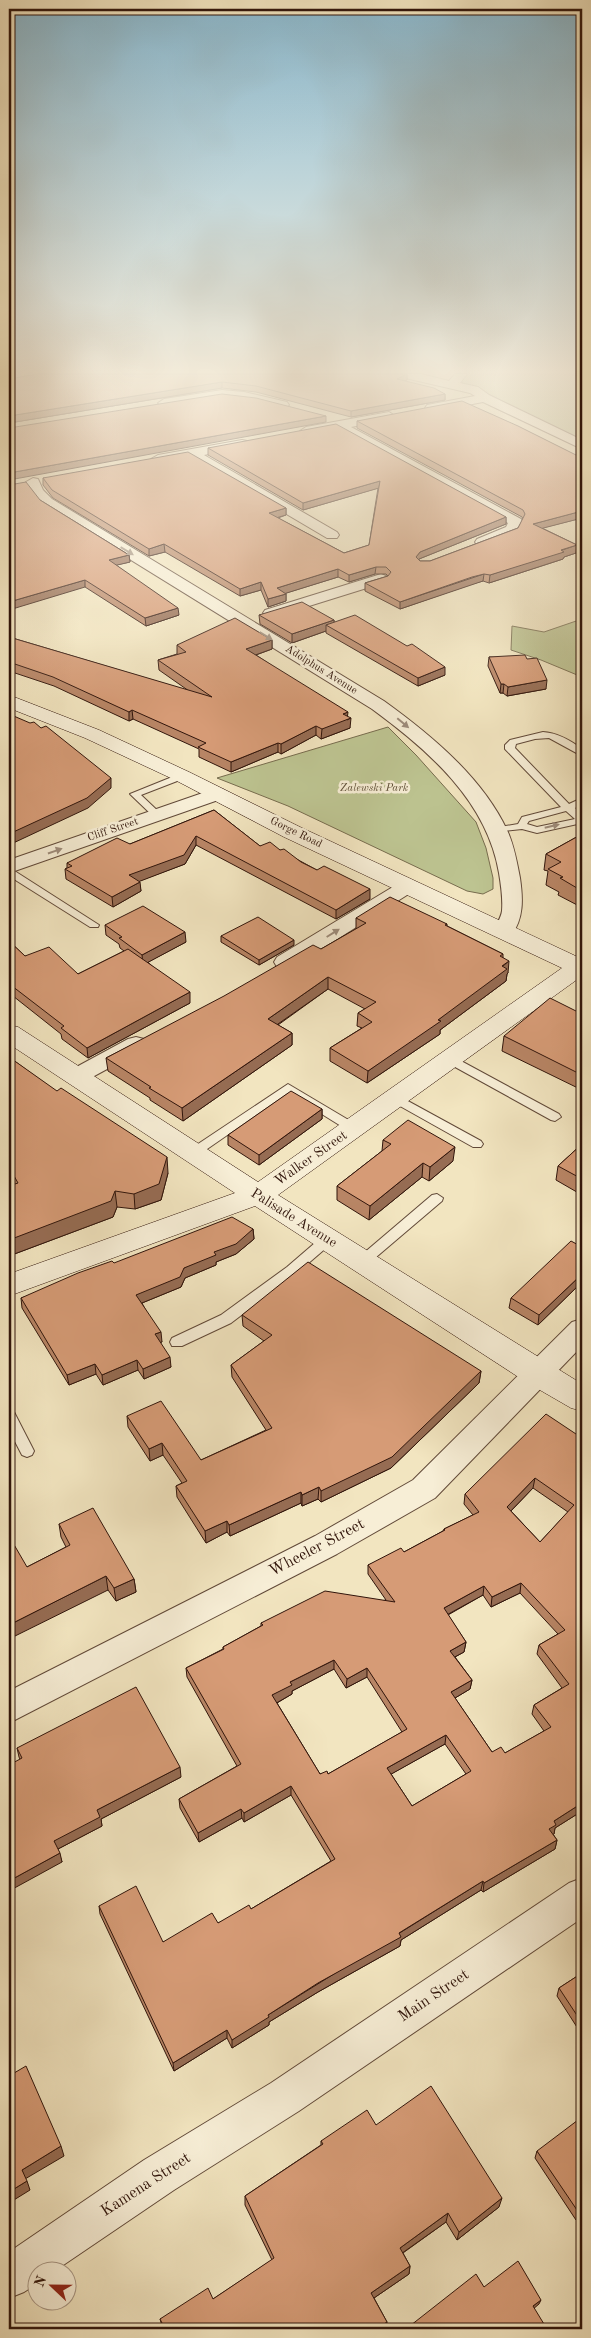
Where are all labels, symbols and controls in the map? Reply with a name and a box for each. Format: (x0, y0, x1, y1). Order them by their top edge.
one-way arrow (121, 546, 134, 555)
one-way arrow (259, 631, 272, 640)
street label: Adolphus Avenue (283, 643, 359, 697)
one-way arrow (396, 717, 408, 729)
park label: Zalewski Park (340, 783, 409, 794)
street label: Cliff Street (86, 816, 140, 844)
street label: Gorge Road (268, 816, 324, 850)
one-way arrow (545, 822, 560, 830)
one-way arrow (47, 847, 62, 854)
one-way arrow (326, 928, 339, 937)
street label: Walker Street (272, 1128, 350, 1188)
street label: Palisade Avenue (249, 1186, 339, 1250)
street label: Wheeler Street (267, 1516, 368, 1580)
street label: Main Street (396, 1966, 472, 2025)
street label: Kamena Street (98, 2150, 194, 2220)
north arrow (28, 2260, 78, 2310)
text: N (32, 2274, 49, 2289)

